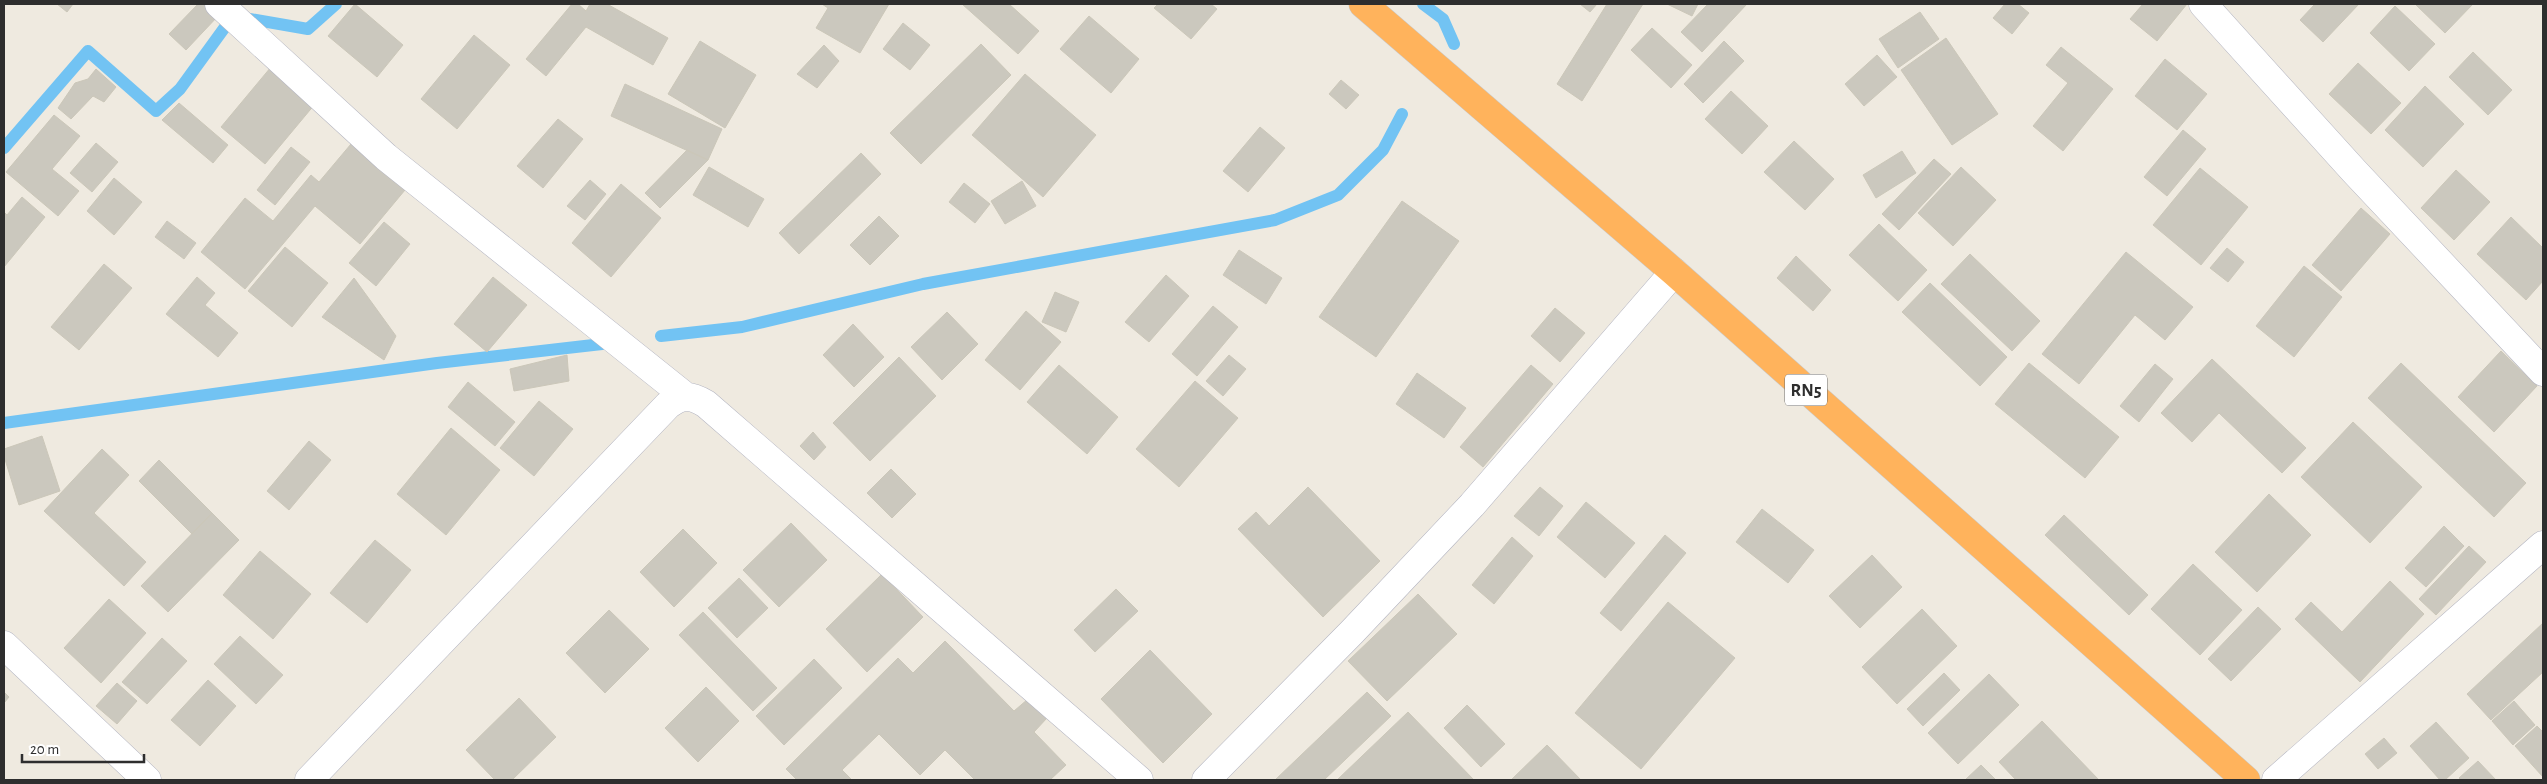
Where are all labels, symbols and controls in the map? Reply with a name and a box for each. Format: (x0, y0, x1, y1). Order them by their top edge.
road number: RN5 (1785, 374, 1827, 406)
scale bar (22, 732, 145, 764)
text: 20 m (30, 742, 59, 757)

